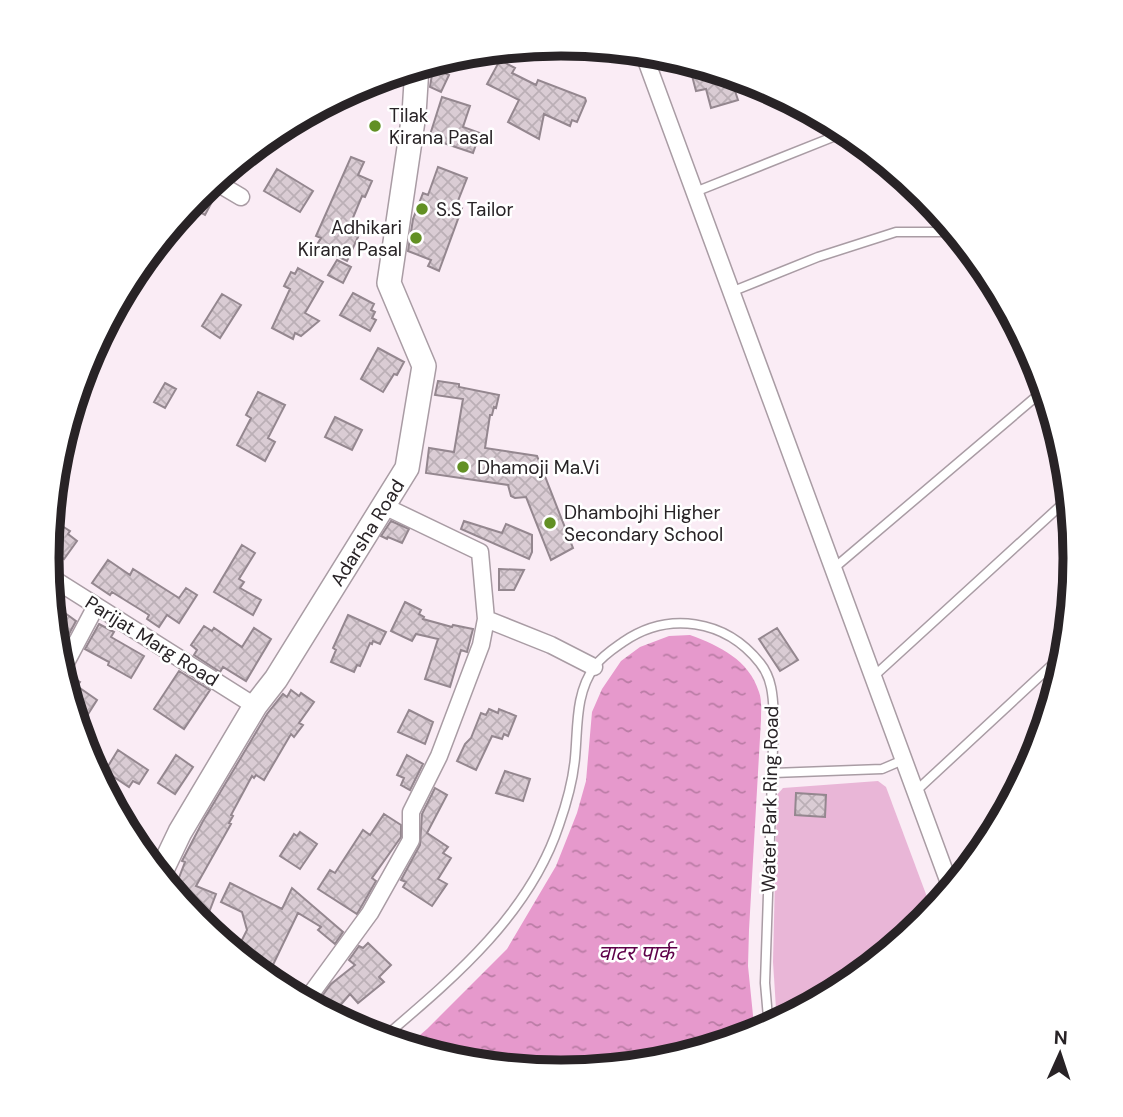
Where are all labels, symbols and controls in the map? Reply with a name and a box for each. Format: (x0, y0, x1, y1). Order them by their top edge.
place label: Tilak Kirana Pasal (389, 103, 493, 150)
marker: Tilak Kirana Pasal (367, 118, 383, 134)
place label: S.S Tailor (436, 197, 514, 222)
marker: S.S Tailor (414, 201, 430, 217)
place label: Adhikari Kirana Pasal (298, 215, 402, 262)
marker: Adhikari Kirana Pasal (408, 230, 424, 246)
place label: Dhamoji Ma.Vi (477, 455, 600, 480)
marker: Dhamoji Ma.Vi (455, 459, 471, 475)
street label: Adarsha Road (324, 474, 410, 591)
place label: Dhambojhi Higher Secondary School (564, 500, 723, 547)
marker: Dhambojhi Higher Secondary School (542, 515, 558, 531)
street label: Parijat Marg Road (81, 590, 223, 692)
street label: Water Park Ring Road (756, 705, 784, 893)
water label: वाटर पार्क (598, 939, 678, 967)
north arrow (1025, 1019, 1095, 1089)
text: N (1053, 1025, 1068, 1050)

